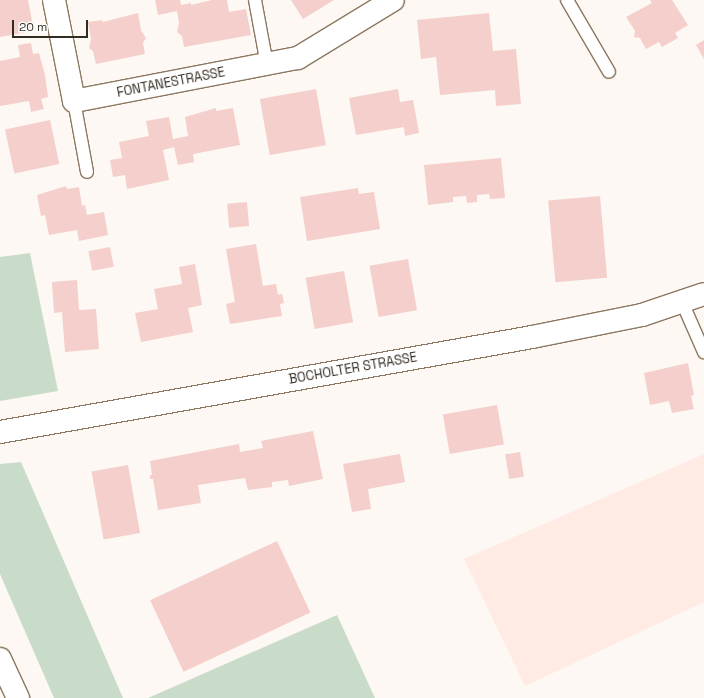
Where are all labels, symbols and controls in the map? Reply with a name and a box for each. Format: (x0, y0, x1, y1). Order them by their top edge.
scale bar (14, 12, 90, 38)
text: 20 m (19, 19, 47, 35)
street label: FONTANESTRASSE (116, 65, 226, 101)
street label: BOCHOLTER STRASSE (288, 350, 418, 388)

